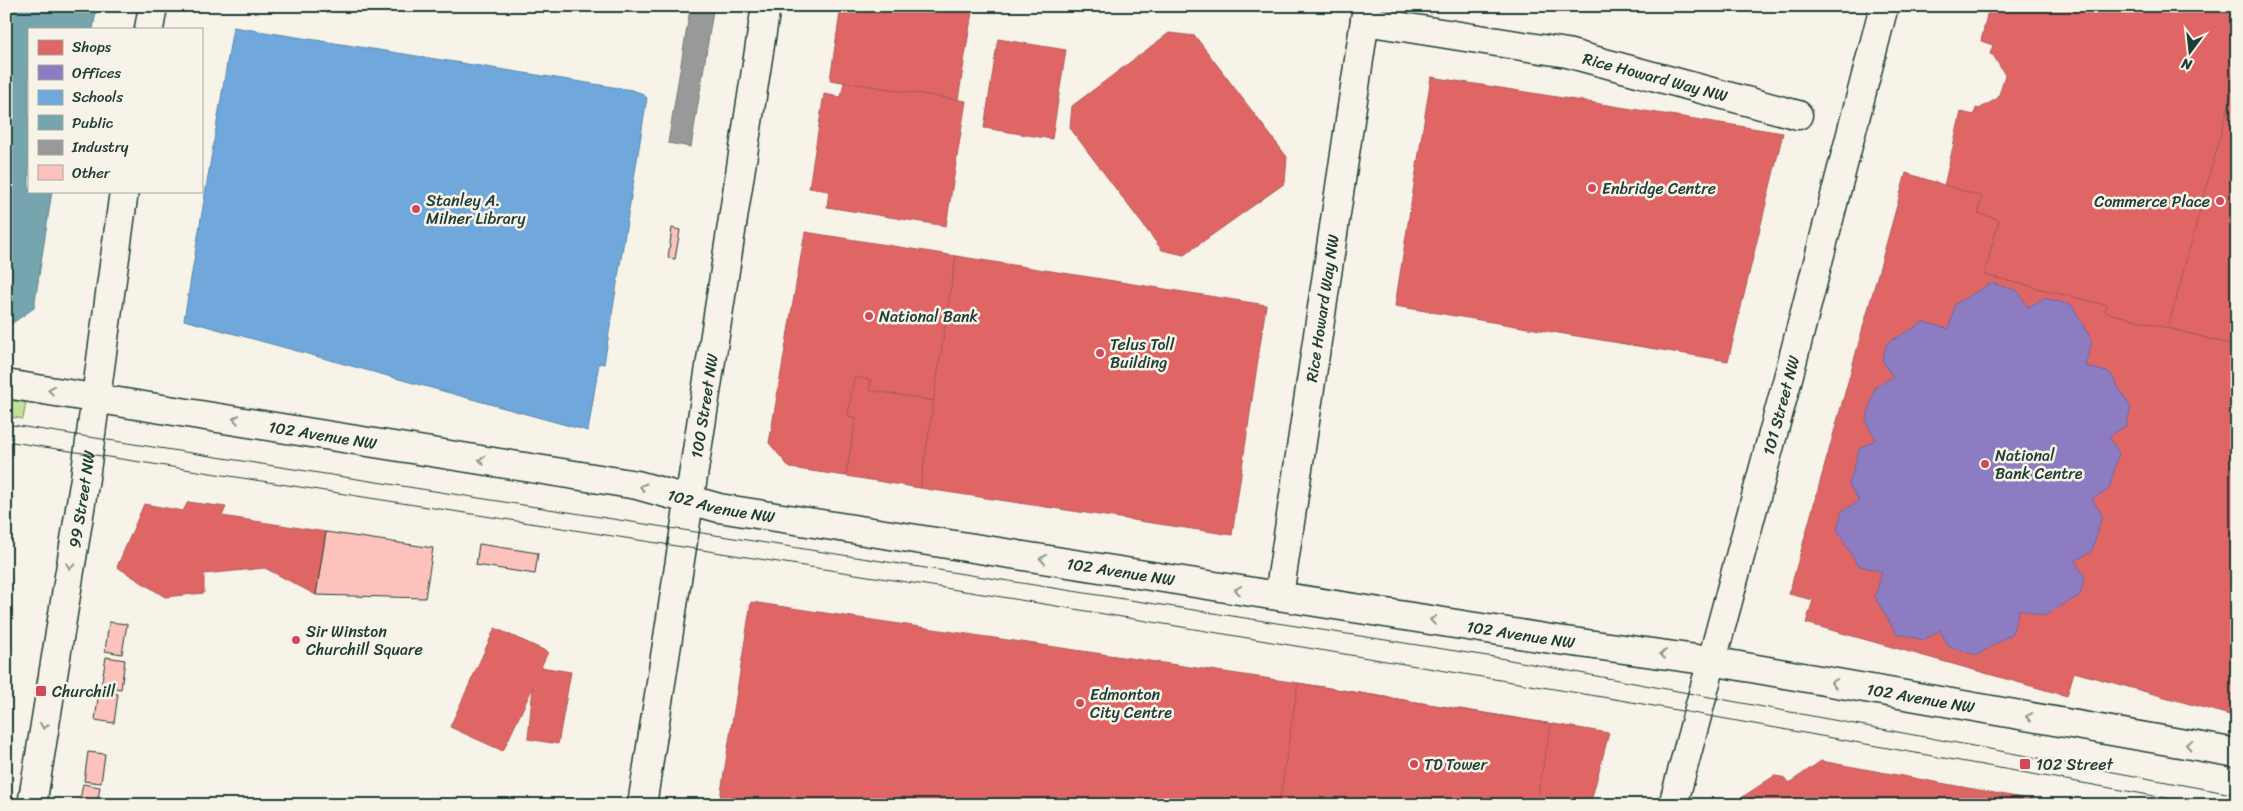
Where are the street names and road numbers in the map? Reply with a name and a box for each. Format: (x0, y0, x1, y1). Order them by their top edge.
street label: Rice Howard Way NW (1580, 43, 1731, 110)
street label: Rice Howard Way NW (1297, 232, 1347, 384)
street label: 100 Street NW (682, 351, 726, 460)
street label: 101 Street NW (1753, 352, 1808, 458)
street label: 102 Avenue NW (267, 412, 380, 458)
street label: 99 Street NW (59, 448, 103, 550)
street label: 102 Avenue NW (664, 480, 777, 531)
street label: 102 Avenue NW (1065, 548, 1178, 594)
street label: 102 Avenue NW (1465, 611, 1577, 657)
street label: 102 Avenue NW (1865, 674, 1978, 721)

